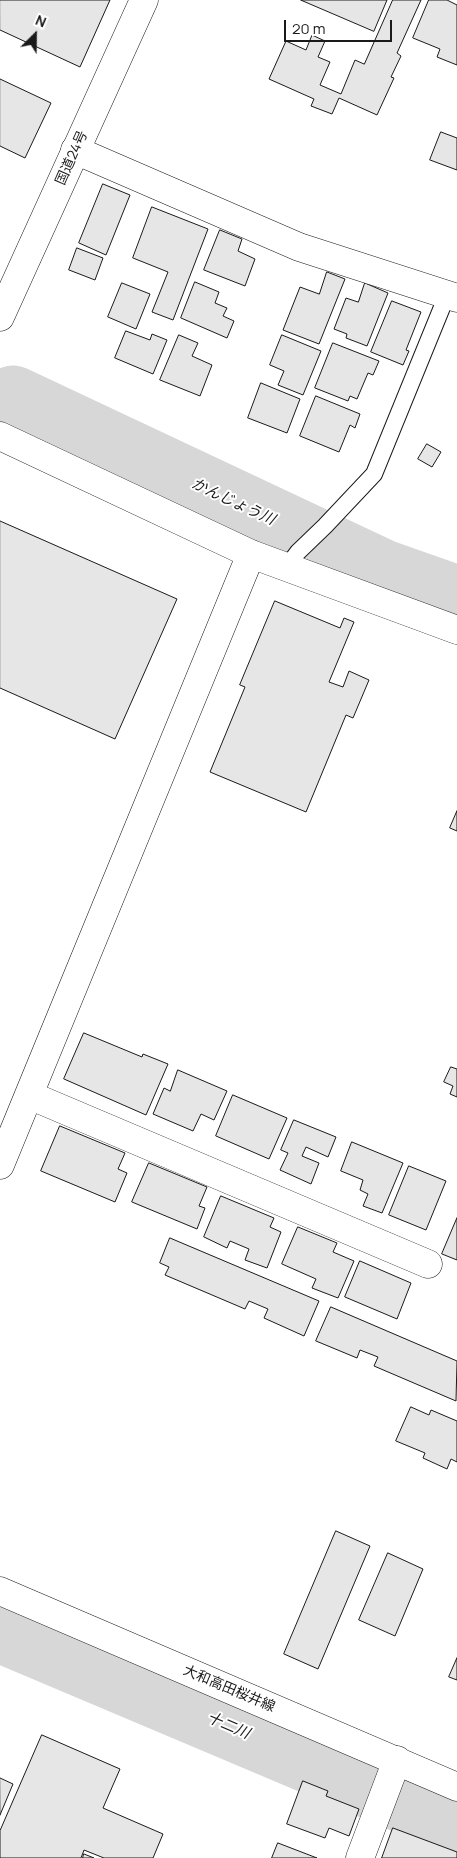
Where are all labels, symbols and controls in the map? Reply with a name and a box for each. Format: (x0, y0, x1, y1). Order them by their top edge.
north arrow (10, 10, 60, 60)
text: N (33, 10, 49, 31)
scale bar (287, 10, 394, 42)
text: 20 m (292, 18, 325, 39)
street label: 国道24号 (53, 128, 91, 188)
water label: かんじょう川 (188, 475, 278, 529)
street label: 大和高田桜井線 (181, 1662, 277, 1716)
water label: 十二川 (204, 1709, 252, 1743)

